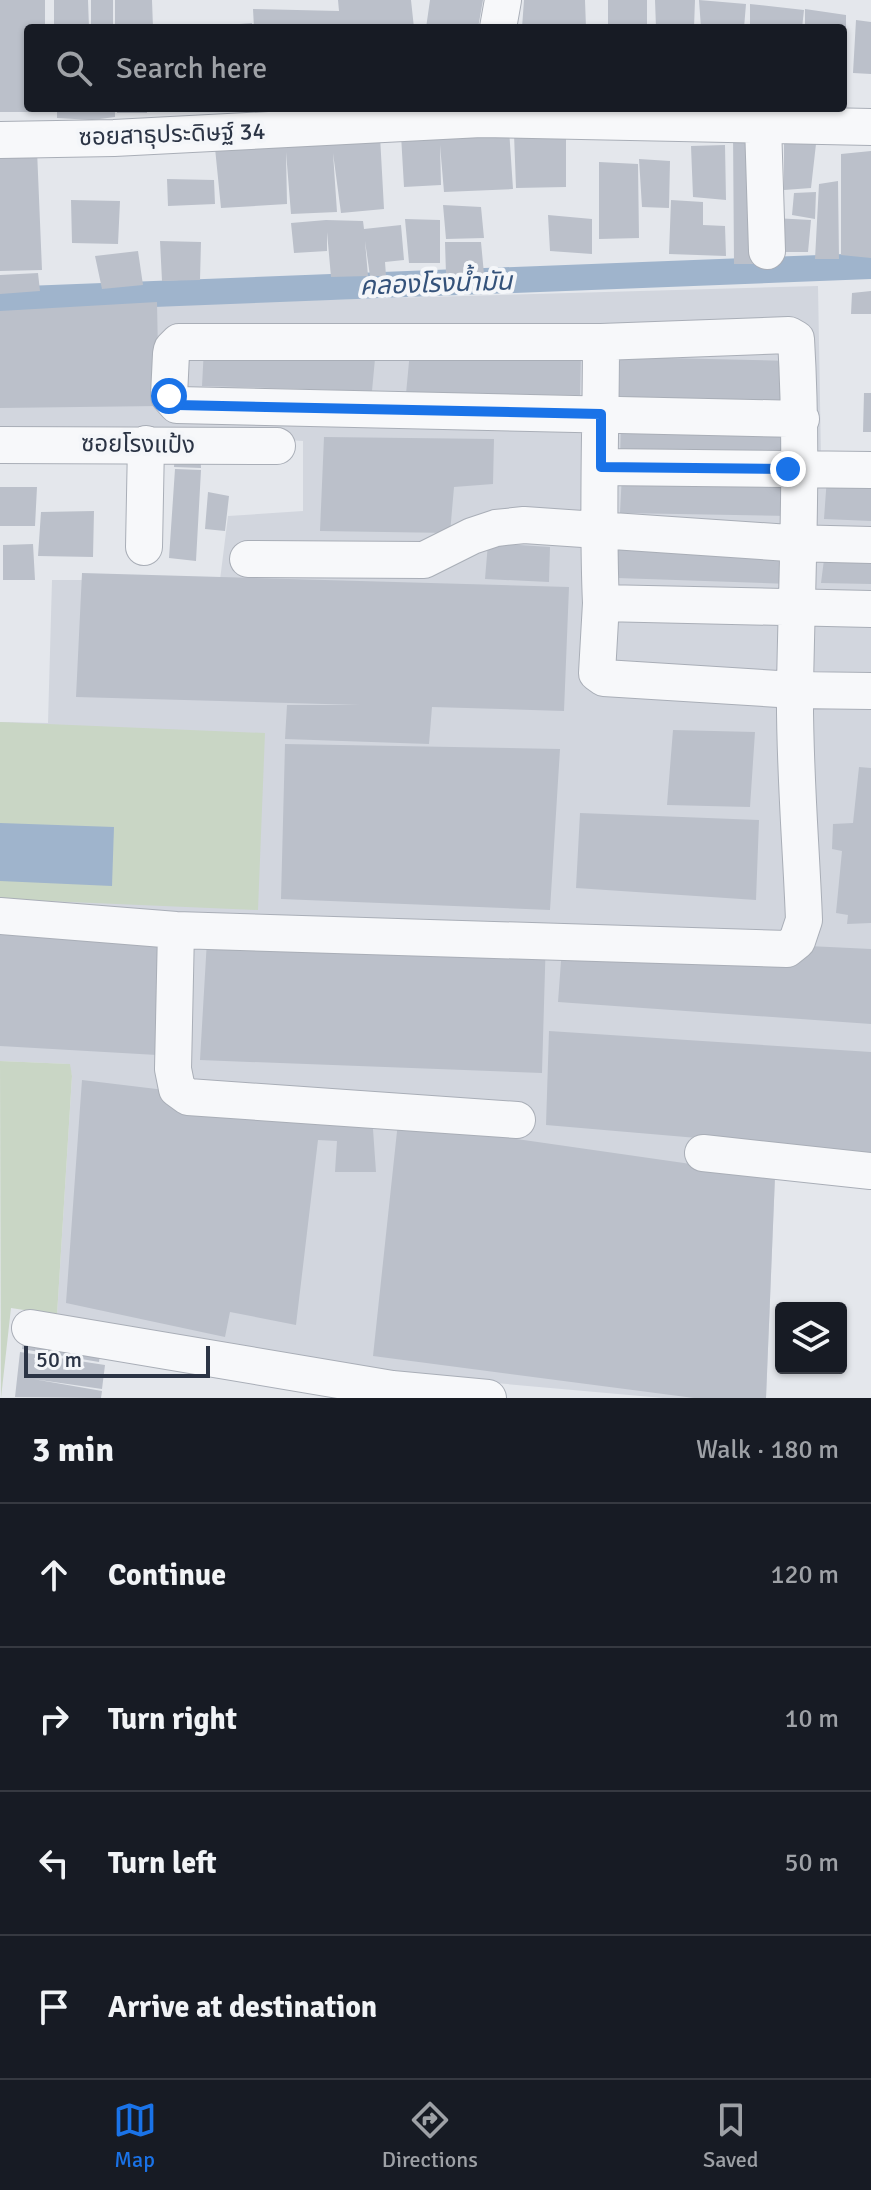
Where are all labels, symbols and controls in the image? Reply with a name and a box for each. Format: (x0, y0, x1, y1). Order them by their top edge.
search box (24, 24, 847, 112)
icon: search (52, 46, 96, 90)
text: Search here (116, 50, 267, 87)
street label: ซอยสาธุประดิษฐ์ 34 (78, 116, 266, 152)
water label: คลองโรงน้ำมัน (359, 262, 515, 303)
route start (151, 378, 187, 414)
street label: ซอยโรงแป้ง (81, 428, 195, 460)
route end (770, 451, 806, 487)
map controls (775, 1302, 847, 1374)
button: layers (775, 1302, 847, 1374)
scale bar (24, 1342, 210, 1378)
text: 50 m (36, 1346, 82, 1373)
text: 3 min (32, 1429, 114, 1471)
text: Walk · 180 m (696, 1434, 839, 1466)
icon: ahead (32, 1553, 76, 1597)
text: Continue (108, 1557, 226, 1594)
text: 120 m (770, 1559, 839, 1591)
icon: right (32, 1697, 76, 1741)
text: Turn right (108, 1701, 237, 1738)
text: 10 m (784, 1703, 839, 1735)
icon: left (32, 1841, 76, 1885)
text: Turn left (108, 1845, 217, 1882)
text: 50 m (784, 1847, 839, 1879)
icon: arrive (32, 1985, 76, 2029)
text: Arrive at destination (108, 1989, 377, 2026)
tab: Map (113, 2098, 157, 2173)
tab: Directions (382, 2098, 478, 2173)
tab: Saved (703, 2098, 758, 2173)

